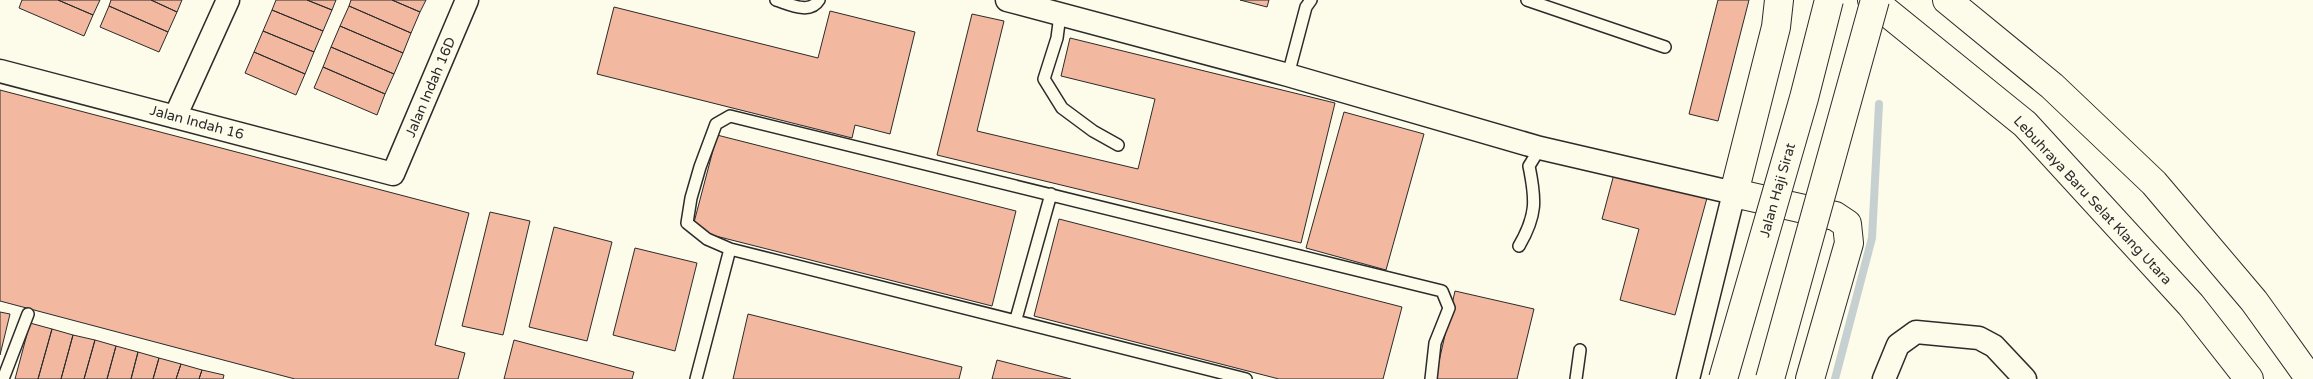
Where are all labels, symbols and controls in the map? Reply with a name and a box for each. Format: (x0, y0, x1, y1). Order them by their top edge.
street label: Jalan Indah 16D (402, 35, 459, 140)
street label: Jalan Indah 16 (148, 102, 246, 143)
street label: Lebuhraya Baru Selat Klang Utara (2010, 112, 2175, 288)
street label: Jalan Haji Sirat (1756, 140, 1799, 239)

